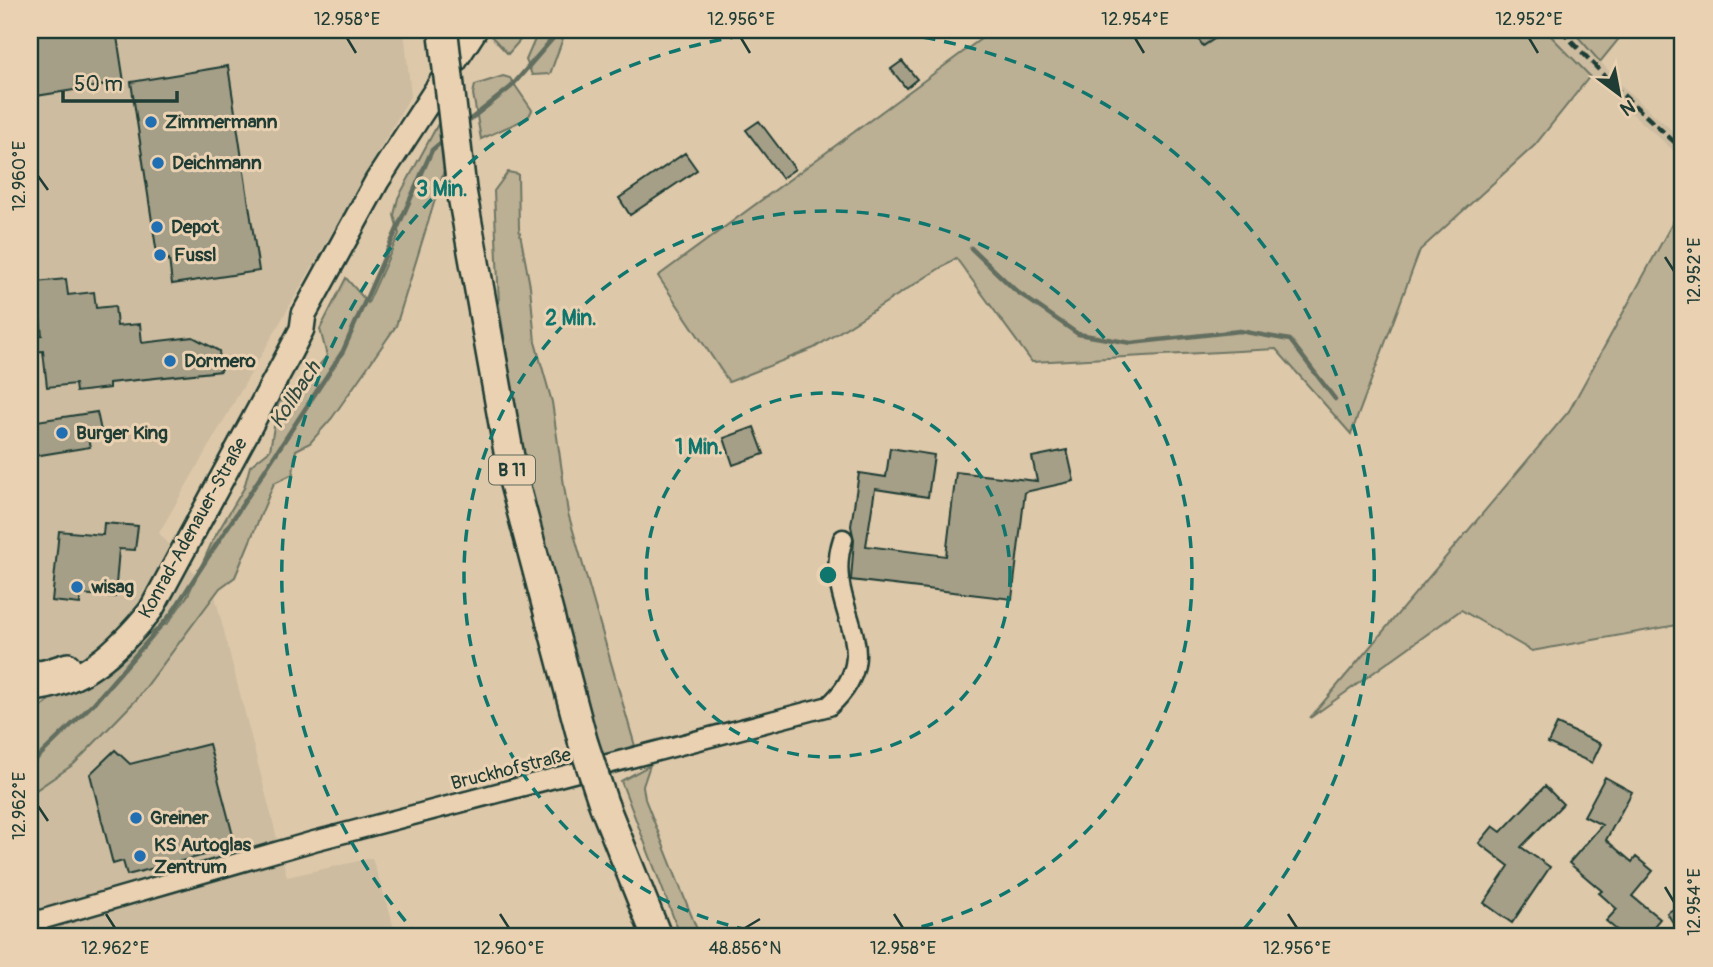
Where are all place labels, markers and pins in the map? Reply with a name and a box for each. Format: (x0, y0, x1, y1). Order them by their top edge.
place label: Zimmermann (165, 110, 278, 134)
marker: Zimmermann (143, 114, 159, 130)
place label: Deichmann (172, 151, 262, 175)
marker: Deichmann (150, 155, 166, 171)
place label: Depot (171, 215, 220, 239)
marker: Depot (149, 219, 165, 235)
place label: Fussl (174, 243, 217, 267)
marker: Fussl (152, 247, 168, 263)
place label: Dormero (184, 349, 257, 373)
marker: Dormero (162, 353, 178, 369)
place label: Burger King (76, 421, 168, 445)
marker: Burger King (54, 425, 70, 441)
centre of rings (816, 563, 840, 587)
place label: wisag (91, 575, 135, 599)
marker: wisag (69, 579, 85, 595)
place label: Greiner (150, 806, 209, 830)
marker: Greiner (128, 810, 144, 826)
place label: KS Autoglas Zentrum (154, 833, 252, 879)
marker: KS Autoglas Zentrum (132, 848, 148, 864)

